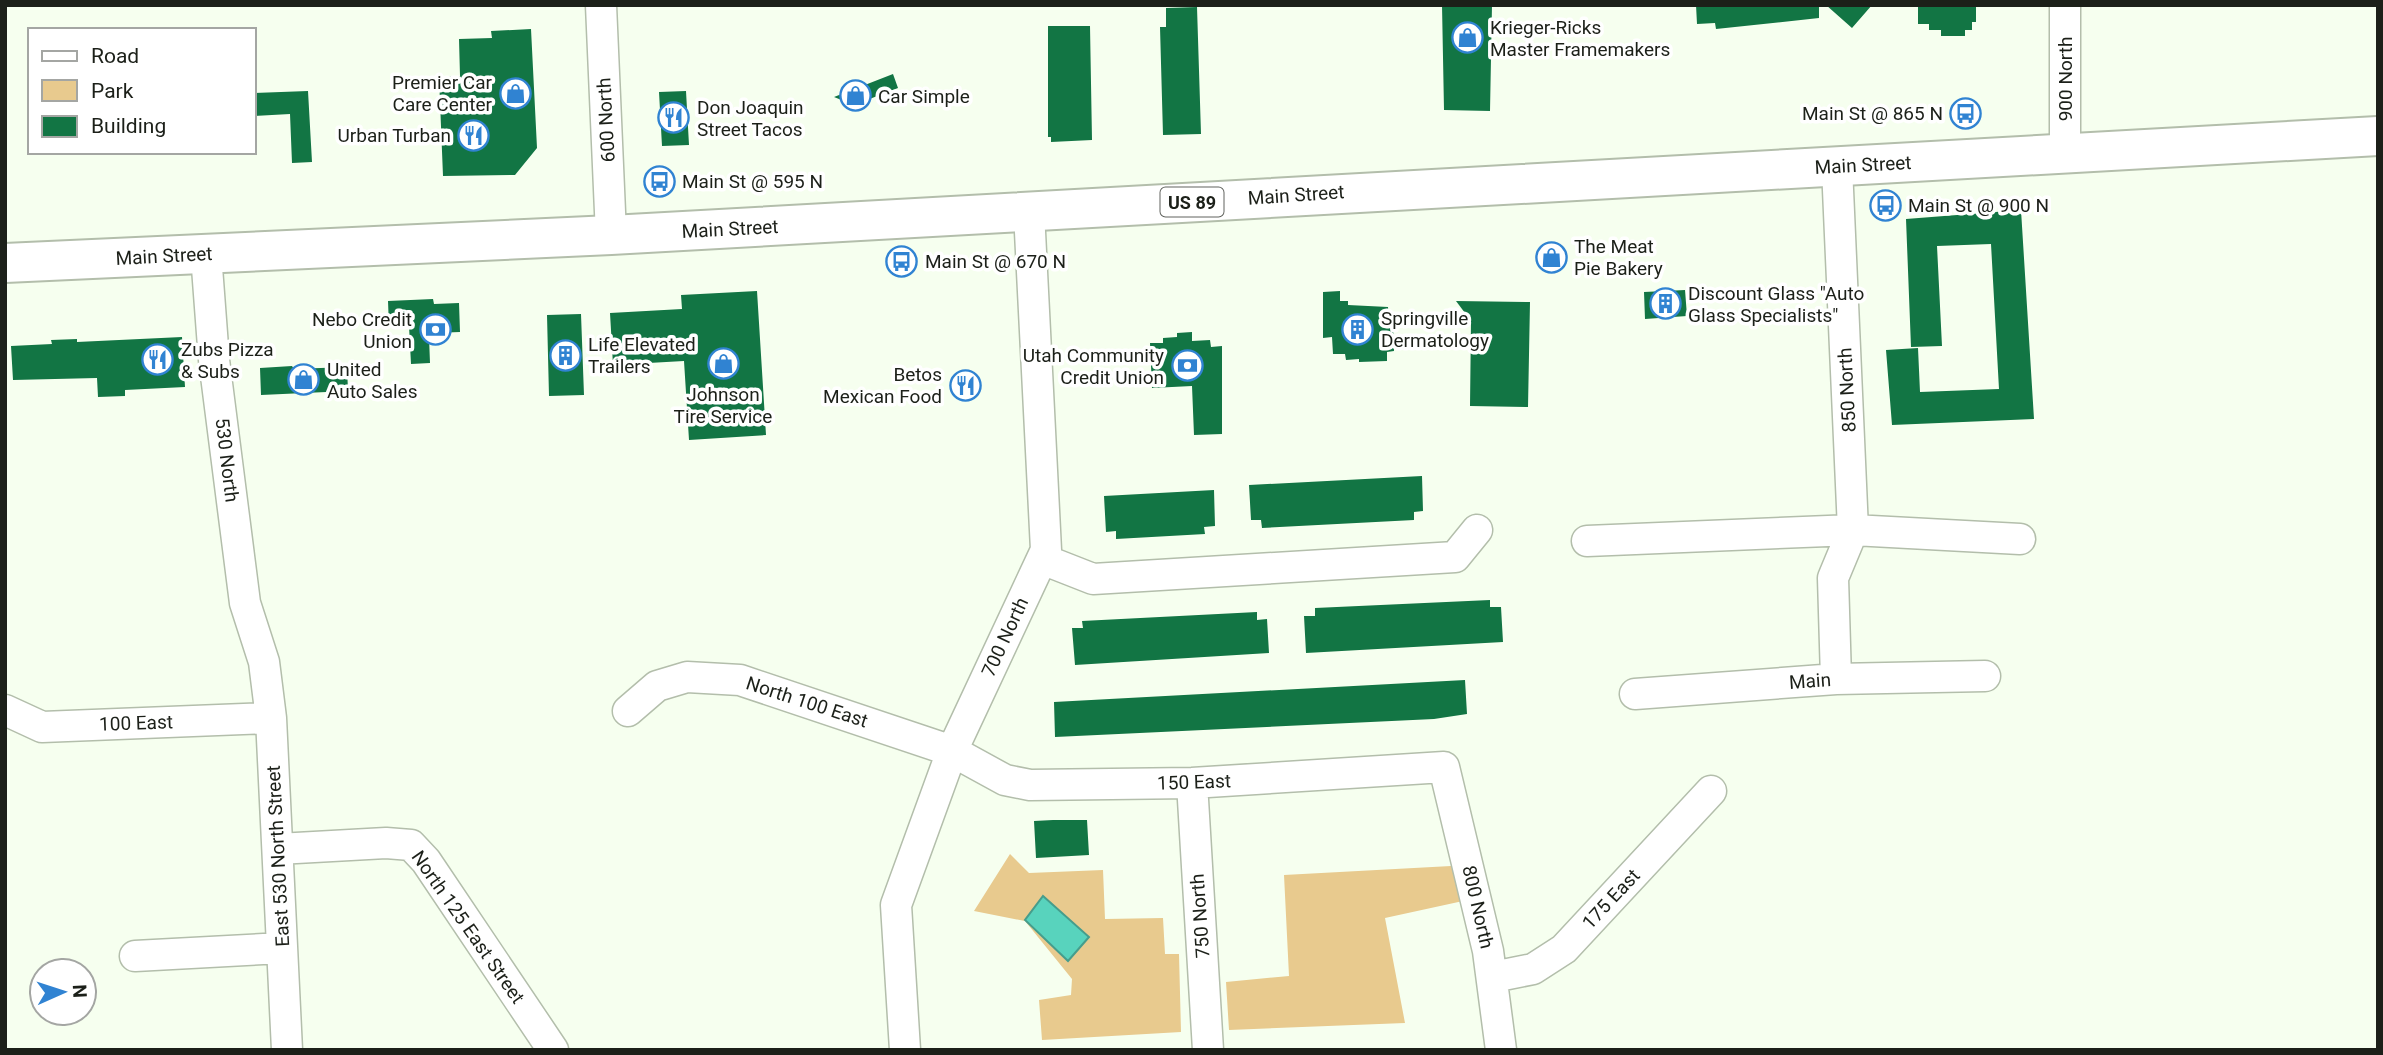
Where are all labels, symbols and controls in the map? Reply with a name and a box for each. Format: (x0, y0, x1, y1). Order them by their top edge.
place label: Krieger-Ricks Master Framemakers (1490, 16, 1670, 61)
shop icon: Krieger-Ricks Master Framemakers (1450, 21, 1484, 55)
legend (28, 28, 256, 154)
street label: 900 North (2054, 37, 2077, 121)
text: Road (91, 44, 139, 68)
place label: Premier Car Care Center (392, 71, 493, 116)
shop icon: Premier Car Care Center (498, 76, 532, 110)
street label: 600 North (592, 77, 620, 163)
text: Park (91, 79, 134, 103)
shop icon: Car Simple (838, 79, 872, 113)
place label: Car Simple (878, 85, 970, 108)
place label: Don Joaquin Street Tacos (697, 96, 804, 141)
bus stop icon: Main St @ 865 N (1949, 96, 1983, 130)
restaurant icon: Don Joaquin Street Tacos (657, 101, 691, 135)
place label: Main St @ 865 N (1802, 102, 1943, 125)
text: Building (91, 114, 166, 138)
restaurant icon: Urban Turban (457, 118, 491, 152)
place label: Urban Turban (338, 124, 451, 147)
street label: Main Street (1814, 151, 1912, 179)
bus stop icon: Main St @ 595 N (642, 164, 676, 198)
place label: Main St @ 595 N (682, 170, 823, 193)
street label: Main Street (1247, 180, 1345, 210)
road number: US 89 (1160, 188, 1224, 216)
bus stop icon: Main St @ 900 N (1868, 188, 1902, 222)
place label: Main St @ 900 N (1908, 194, 2049, 217)
street label: Main Street (681, 215, 779, 243)
place label: The Meat Pie Bakery (1574, 235, 1663, 280)
shop icon: The Meat Pie Bakery (1534, 240, 1568, 274)
street label: Main Street (115, 242, 213, 270)
bus stop icon: Main St @ 670 N (885, 244, 919, 278)
place label: Main St @ 670 N (925, 250, 1066, 273)
place label: Discount Glass "Auto Glass Specialists" (1688, 282, 1864, 327)
building icon: Discount Glass "Auto Glass Specialists" (1648, 287, 1682, 321)
place label: Springville Dermatology (1381, 307, 1489, 352)
place label: Nebo Credit Union (312, 308, 412, 353)
building icon: Springville Dermatology (1341, 312, 1375, 346)
bank icon: Nebo Credit Union (418, 313, 452, 347)
place label: Life Elevated Trailers (588, 333, 696, 378)
place label: Zubs Pizza & Subs (181, 338, 274, 383)
building icon: Life Elevated Trailers (548, 338, 582, 372)
restaurant icon: Zubs Pizza & Subs (141, 343, 175, 377)
place label: Utah Community Credit Union (1023, 344, 1164, 389)
shop icon: Johnson Tire Service (706, 346, 740, 380)
street label: 850 North (1833, 347, 1861, 433)
bank icon: Utah Community Credit Union (1170, 349, 1204, 383)
place label: United Auto Sales (327, 358, 417, 403)
shop icon: United Auto Sales (287, 363, 321, 397)
place label: Betos Mexican Food (823, 363, 942, 408)
restaurant icon: Betos Mexican Food (948, 368, 982, 402)
place label: Johnson Tire Service (674, 383, 772, 428)
street label: 530 North (210, 417, 244, 503)
street label: 700 North (977, 594, 1033, 680)
street label: Main (1788, 668, 1832, 694)
street label: North 100 East (743, 672, 871, 732)
street label: 100 East (99, 710, 173, 736)
street label: East 530 North Street (262, 765, 294, 947)
street label: 150 East (1157, 769, 1231, 795)
street label: North 125 East Street (407, 846, 529, 1008)
street label: 800 North (1457, 863, 1499, 951)
street label: 175 East (1577, 864, 1645, 934)
street label: 750 North (1186, 873, 1214, 959)
north arrow (28, 957, 98, 1027)
text: N (68, 984, 91, 998)

